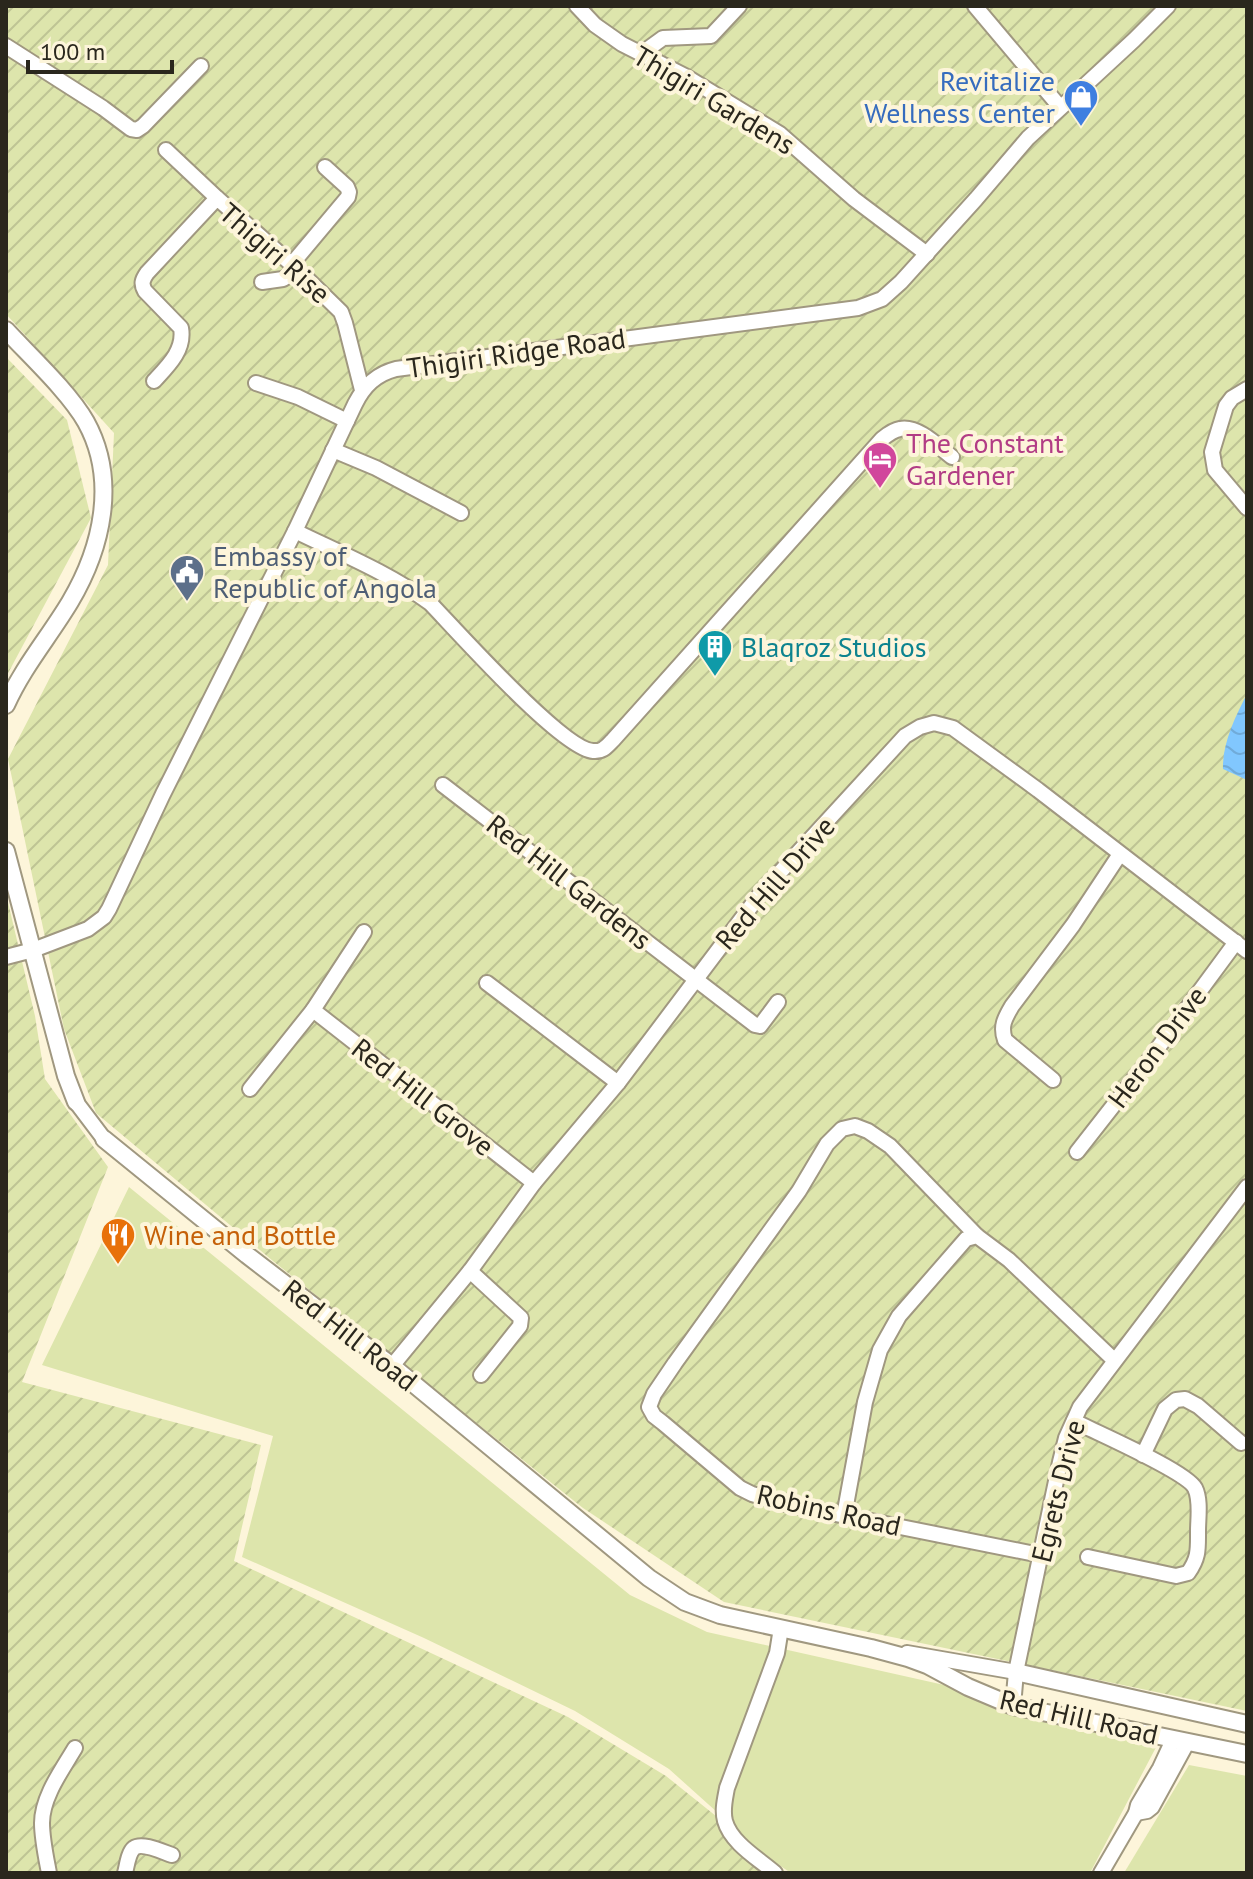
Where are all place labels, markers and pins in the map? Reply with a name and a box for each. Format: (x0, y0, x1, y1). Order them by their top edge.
place label: Revitalize Wellness Center (864, 62, 1055, 131)
shop icon: Revitalize Wellness Center (1062, 78, 1100, 128)
place label: The Constant Gardener (906, 424, 1064, 493)
hotel icon: The Constant Gardener (861, 440, 899, 490)
place label: Embassy of Republic of Angola (213, 537, 437, 606)
public building icon: Embassy of Republic of Angola (168, 553, 206, 603)
building icon: Blaqroz Studios (696, 628, 734, 678)
place label: Blaqroz Studios (741, 628, 927, 665)
restaurant icon: Wine and Bottle (99, 1216, 137, 1266)
place label: Wine and Bottle (144, 1216, 336, 1253)

